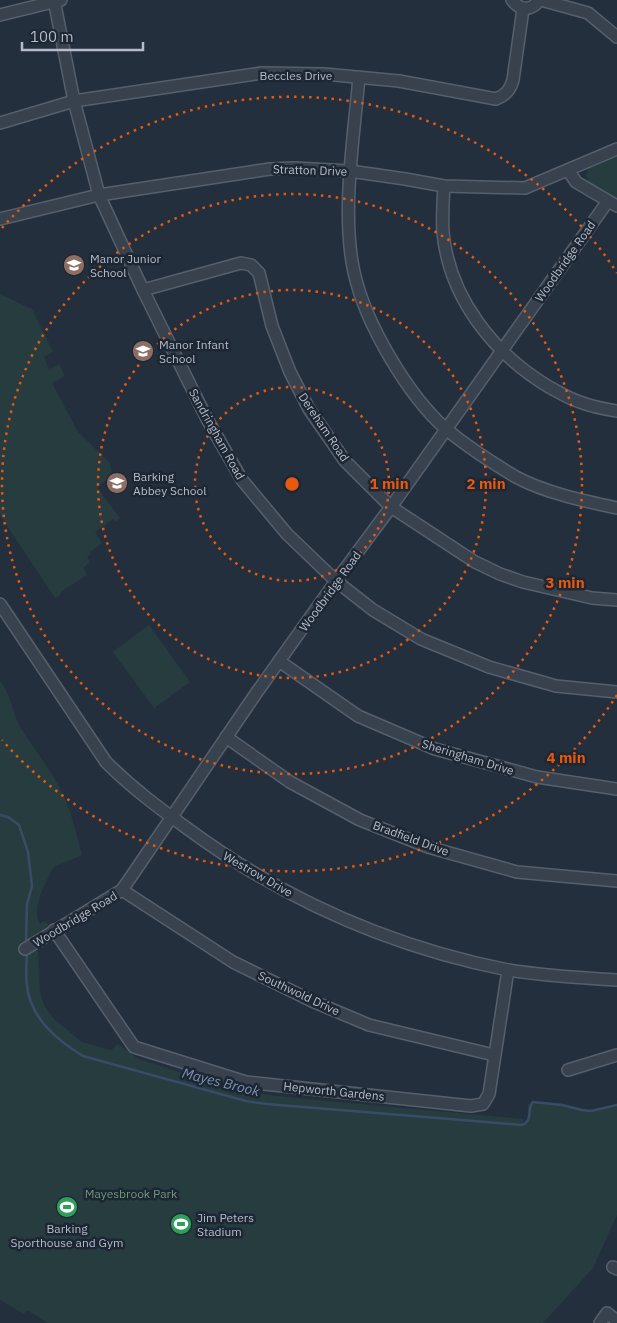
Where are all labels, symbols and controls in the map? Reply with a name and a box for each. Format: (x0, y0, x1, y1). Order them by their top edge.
scale bar (22, 20, 144, 52)
text: 100 m (30, 27, 74, 46)
street label: Beccles Drive (260, 68, 333, 83)
street label: Stratton Drive (273, 161, 348, 179)
street label: Woodbridge Road (531, 218, 599, 304)
place label: Manor Junior School (90, 251, 161, 280)
school or university icon: Manor Junior School (62, 253, 86, 277)
place label: Manor Infant School (159, 337, 229, 366)
school or university icon: Manor Infant School (131, 339, 155, 363)
street label: Sandringham Road (186, 386, 248, 482)
street label: Dereham Road (295, 390, 353, 464)
place label: Barking Abbey School (133, 469, 207, 498)
school or university icon: Barking Abbey School (105, 471, 129, 495)
text: 1 min (369, 474, 409, 493)
text: 2 min (466, 474, 506, 493)
centre of rings (283, 475, 301, 493)
street label: Woodbridge Road (296, 548, 364, 634)
text: 3 min (545, 573, 585, 592)
street label: Sheringham Drive (420, 736, 516, 778)
text: 4 min (546, 748, 586, 767)
street label: Bradfield Drive (371, 817, 451, 859)
street label: Westrow Drive (220, 848, 296, 900)
street label: Woodbridge Road (30, 888, 120, 950)
street label: Southwold Drive (256, 968, 343, 1019)
water label: Mayes Brook (180, 1064, 262, 1100)
street label: Hepworth Gardens (283, 1078, 385, 1104)
park label: Mayesbrook Park (85, 1186, 178, 1201)
sports icon: Barking Sporthouse and Gym (55, 1195, 79, 1219)
place label: Jim Peters Stadium (197, 1210, 254, 1239)
sports icon: Jim Peters Stadium (169, 1212, 193, 1236)
place label: Barking Sporthouse and Gym (11, 1221, 123, 1250)

